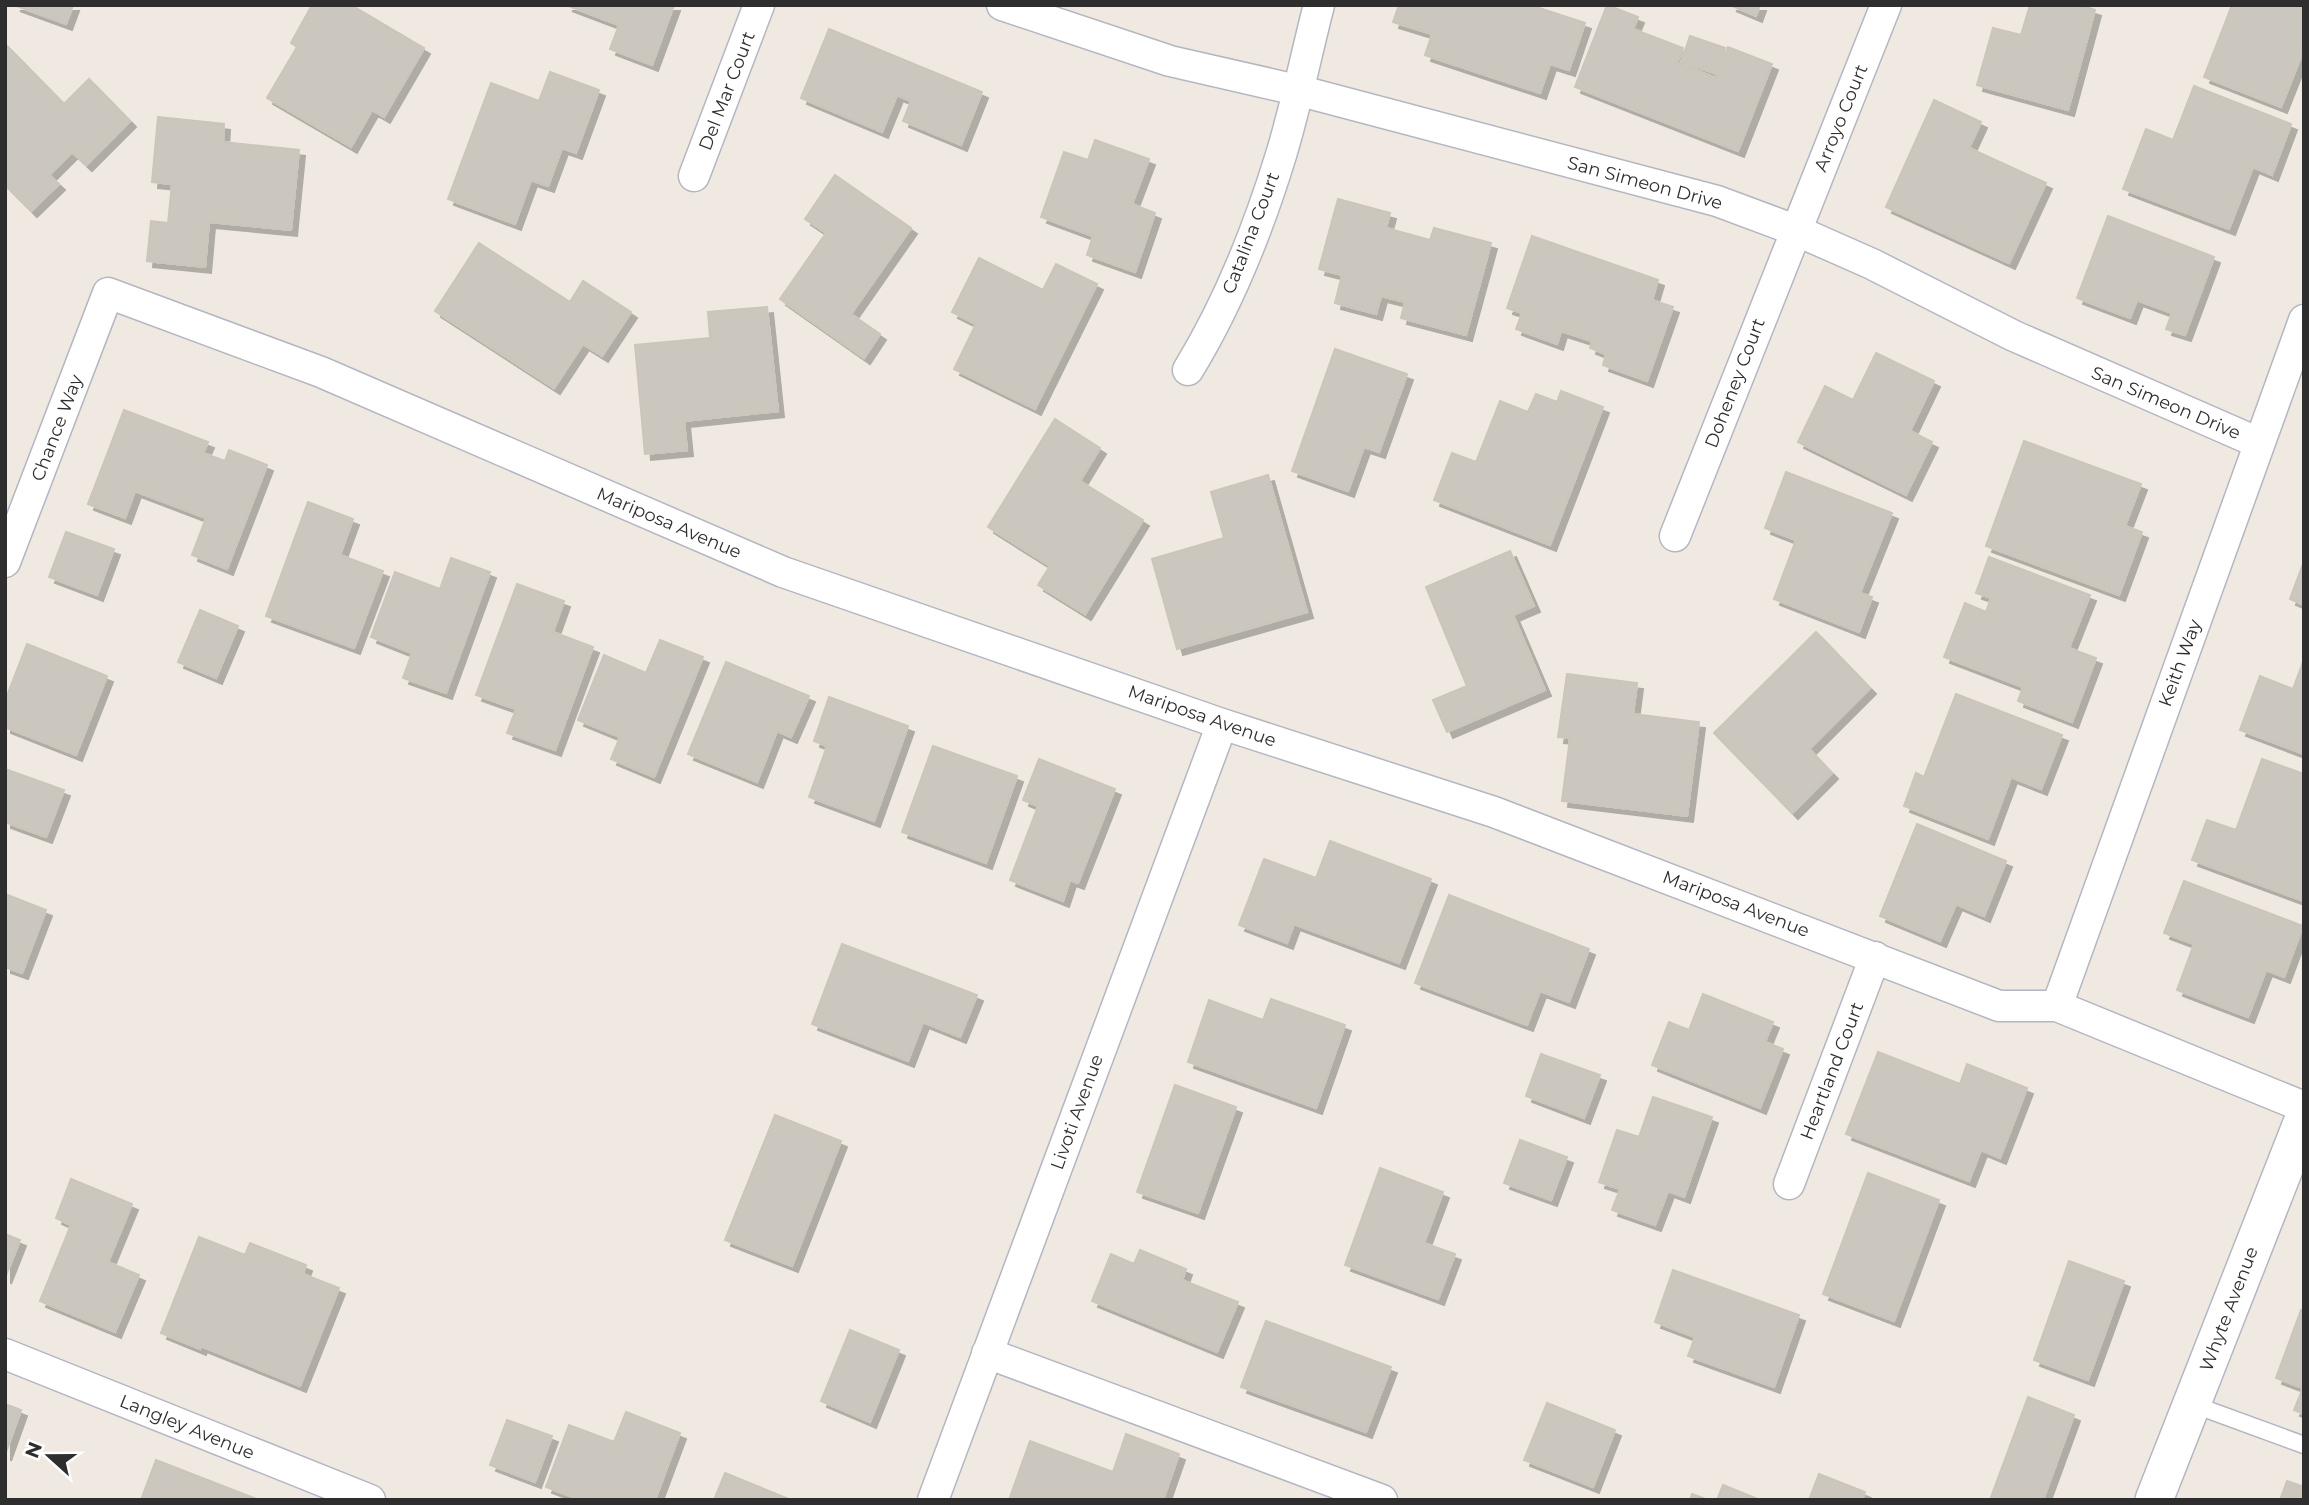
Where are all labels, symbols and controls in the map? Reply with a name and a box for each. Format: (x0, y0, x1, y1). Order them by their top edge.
street label: Del Mar Court (694, 28, 760, 154)
street label: Arroyo Court (1809, 61, 1873, 175)
street label: San Simeon Drive (1565, 152, 1725, 214)
street label: Catalina Court (1218, 169, 1284, 297)
street label: Doheney Court (1700, 315, 1770, 451)
street label: San Simeon Drive (2088, 362, 2244, 444)
street label: Chance Way (27, 371, 87, 484)
street label: Mariposa Avenue (593, 483, 745, 564)
street label: Keith Way (2154, 616, 2206, 710)
street label: Mariposa Avenue (1125, 680, 1279, 752)
street label: Mariposa Avenue (1660, 866, 1813, 942)
street label: Heartland Court (1796, 999, 1868, 1143)
street label: Livoti Avenue (1046, 1051, 1108, 1173)
street label: Whyte Avenue (2195, 1243, 2263, 1374)
street label: Langley Avenue (116, 1390, 258, 1464)
north arrow (14, 1421, 84, 1491)
text: N (20, 1439, 47, 1461)

